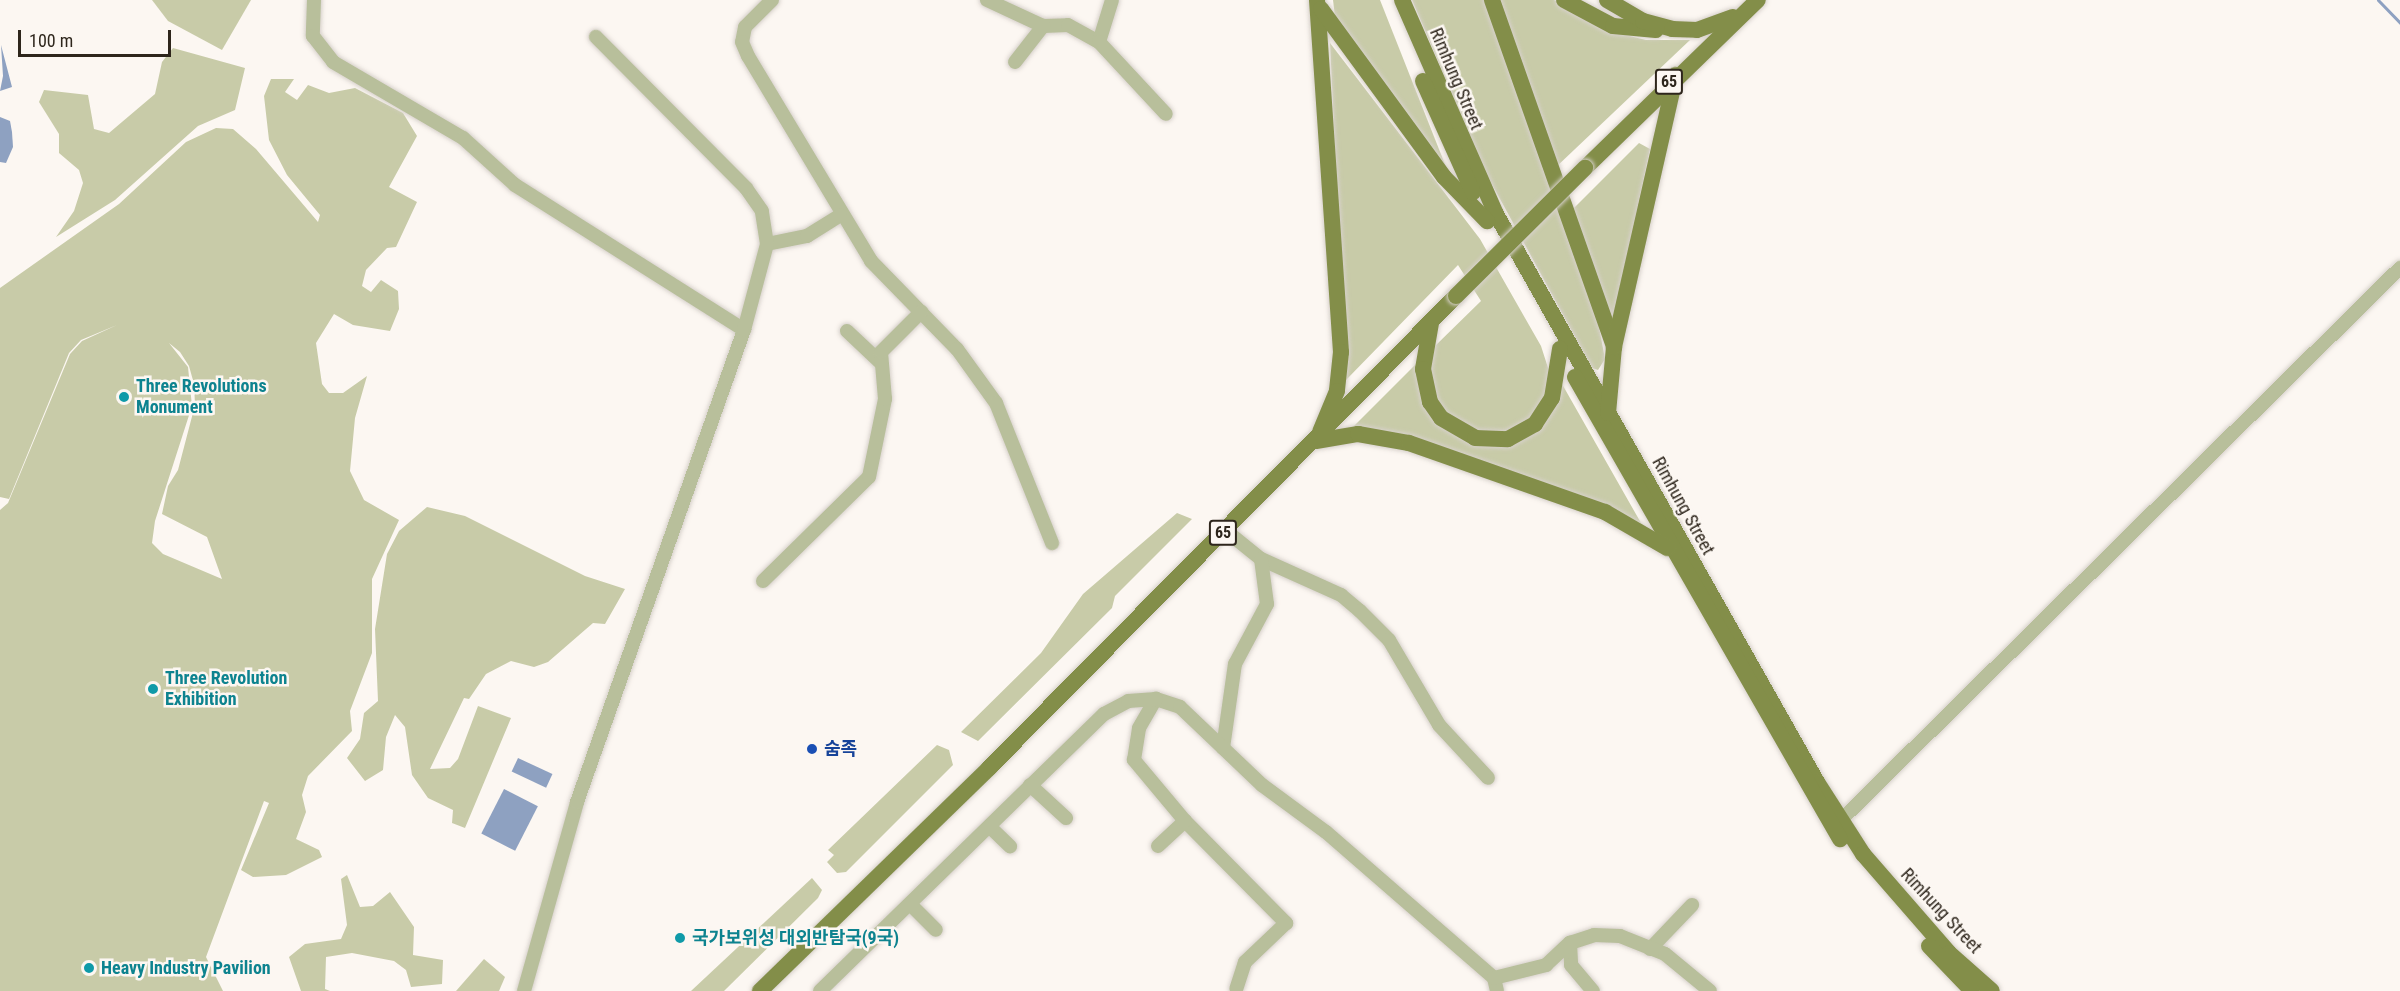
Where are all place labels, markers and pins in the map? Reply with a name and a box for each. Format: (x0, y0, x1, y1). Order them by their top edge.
place label: Three Revolutions Monument (136, 376, 267, 418)
marker: Three Revolutions Monument (117, 390, 131, 404)
place label: Three Revolution Exhibition (165, 668, 287, 710)
marker: Three Revolution Exhibition (146, 682, 160, 696)
place label: 숨족 (824, 738, 857, 760)
marker: 숨족 (805, 742, 819, 756)
place label: 국가보위성 대외반탐국(9국) (692, 927, 899, 949)
marker: 국가보위성 대외반탐국(9국) (673, 931, 687, 945)
place label: Heavy Industry Pavilion (101, 957, 271, 979)
marker: Heavy Industry Pavilion (82, 961, 96, 975)

